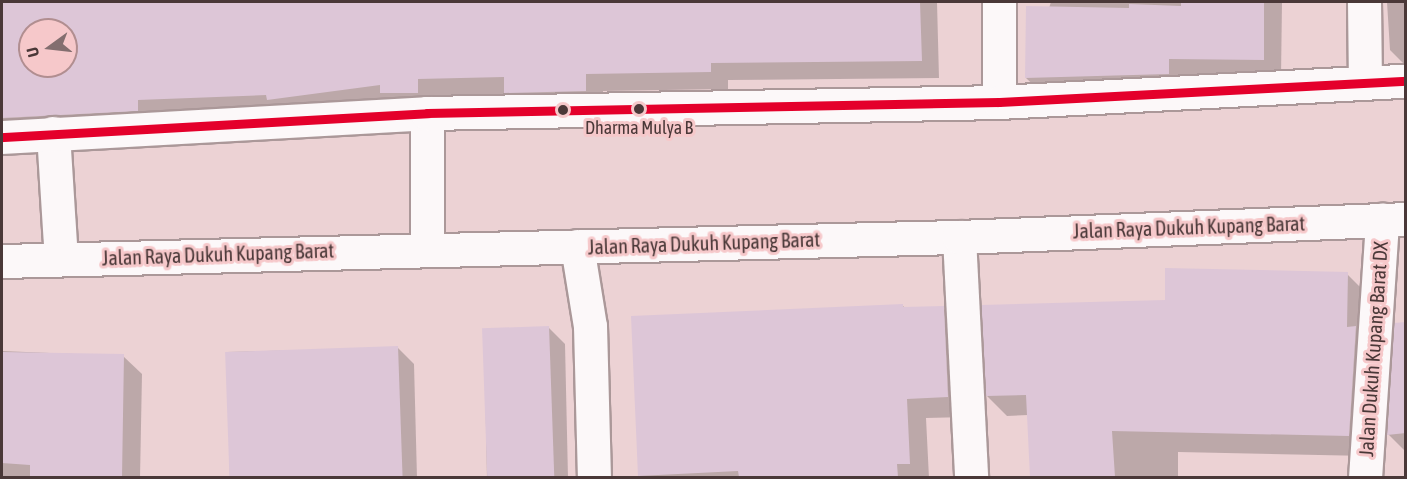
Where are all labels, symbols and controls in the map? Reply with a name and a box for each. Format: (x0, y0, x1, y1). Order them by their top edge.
north arrow (18, 18, 78, 78)
text: U (23, 45, 42, 59)
marker: Dharma Mulya B (633, 103, 645, 115)
unlabelled marker (557, 104, 569, 116)
place label: Dharma Mulya B (585, 117, 693, 139)
street label: Jalan Raya Dukuh Kupang Barat (1073, 211, 1305, 243)
street label: Jalan Raya Dukuh Kupang Barat (588, 227, 820, 259)
street label: Jalan Raya Dukuh Kupang Barat (102, 238, 334, 270)
street label: Jalan Dukuh Kupang Barat DX (1354, 241, 1392, 457)

